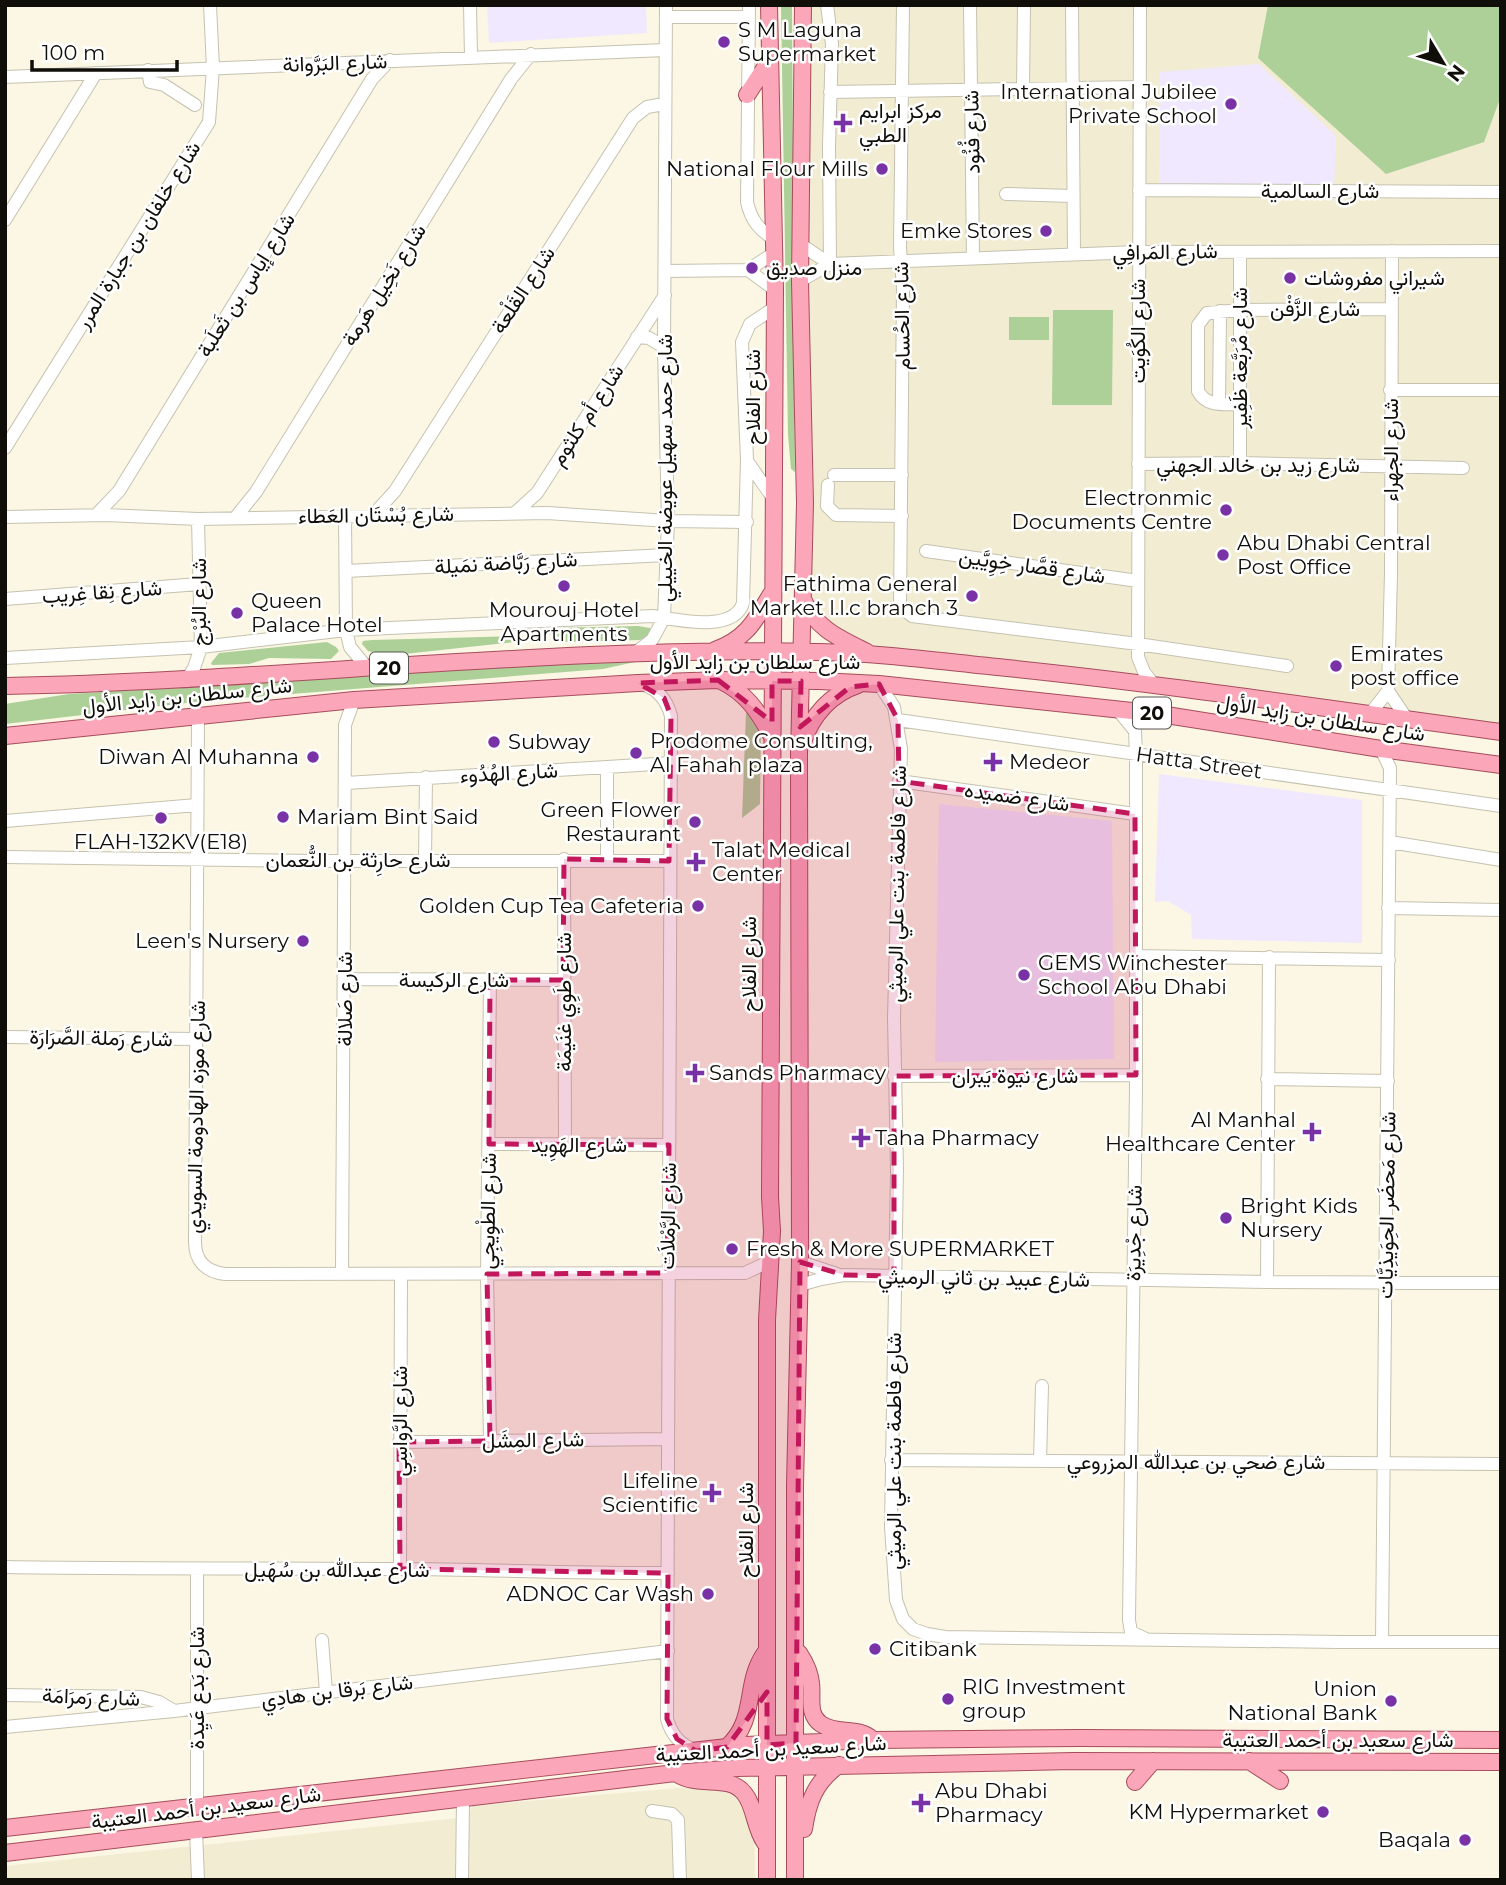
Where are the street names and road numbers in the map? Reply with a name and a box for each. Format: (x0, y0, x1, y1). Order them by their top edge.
street label: شارع البَرَّوانة (282, 48, 388, 79)
street label: شارع فُنُود (956, 90, 987, 174)
street label: شارع خلفان بن جبارة المرر (69, 136, 207, 335)
street label: شارع السالمية (1261, 178, 1379, 205)
street label: شارع إياس بن ثَعلَبة (191, 208, 302, 362)
street label: شارع نَخِيل هَرمة (336, 219, 433, 351)
street label: شارع المَرافِي (1112, 238, 1218, 270)
street label: شارع القَلْعة (485, 242, 562, 339)
street label: شارع الحُسام (888, 261, 917, 371)
street label: شارع الكُوَيت (1125, 279, 1152, 383)
street label: شارع مُرَبَّعة ظَفِير (1227, 287, 1254, 430)
street label: شارع الزَّفْن (1270, 295, 1360, 323)
street label: شارع حمد سهيل عويضة الخييلي (652, 334, 682, 602)
street label: شارع الفلاح (740, 349, 767, 445)
street label: شارع أم كلثوم (545, 359, 630, 471)
street label: شارع الجهراء (1378, 398, 1405, 502)
street label: شارع زيد بن خالد الجهني (1156, 452, 1360, 482)
street label: شارع بُسْتَان العَطاء (298, 501, 454, 530)
street label: شارع قصَّار خِوِيَّين (957, 543, 1107, 593)
street label: شارع رَبَّاضة نمَيلة (434, 546, 578, 581)
street label: شارع البُرْج (186, 558, 213, 646)
street label: شارع نِقا غِريب (41, 575, 163, 610)
street label: شارع سلطان بن زايد الأول (650, 649, 860, 676)
road number: 20 (370, 652, 408, 684)
street label: شارع سلطان بن زايد الأول (81, 672, 293, 721)
street label: شارع سلطان بن زايد الأول (1215, 689, 1427, 748)
road number: 20 (1133, 698, 1171, 728)
street label: Hatta Street (1134, 741, 1264, 784)
street label: شارع الهُدُوء (459, 757, 559, 790)
street label: شارع فاطمة بنت علي الرميثي (882, 765, 916, 1003)
street label: شارع ضميده (963, 777, 1071, 818)
street label: شارع حارِثة بن النُّعمان (266, 845, 451, 877)
street label: شارع الفلاح (736, 916, 763, 1012)
street label: شارع طَوِي غنَيمَة (551, 932, 581, 1072)
street label: شارع صَلالة (332, 952, 359, 1046)
street label: شارع الركيسة (399, 967, 509, 994)
street label: شارع موزه الهادومة السويدي (181, 1000, 215, 1234)
street label: شارع رَملة الصَّرَارَة (29, 1024, 173, 1053)
street label: شارع نيوة يَبران (952, 1063, 1078, 1090)
street label: شارع مَحضَر الحِوَيذِيَّات (1372, 1111, 1403, 1299)
street label: شارع الهَوِيد (531, 1132, 627, 1162)
street label: شارع الطْوِيجِي (474, 1152, 506, 1270)
street label: شارع الرَّمْلاَت (654, 1162, 683, 1270)
street label: شارع جْدِيرَة (1120, 1185, 1149, 1281)
street label: شارع عبيد بن ثاني الرميثي (878, 1263, 1090, 1297)
street label: شارع فاطمة بنت علي الرميثي (881, 1332, 911, 1570)
street label: شارع الرَّواسِي (387, 1366, 417, 1476)
street label: شارع المِشَل (482, 1426, 584, 1455)
street label: شارع ضحي بن عبدالله المزروعي (1067, 1449, 1325, 1479)
street label: شارع الفلاح (733, 1482, 760, 1578)
street label: شارع عبدالله بن سُهَيل (244, 1557, 430, 1584)
street label: شارع بَدع عَيِدة (184, 1626, 213, 1750)
street label: شارع بَرقا بن هادِي (259, 1669, 415, 1717)
street label: شارع رَمرَامَة (41, 1682, 140, 1713)
street label: شارع سعيد بن أحمد العتيبة (1222, 1727, 1454, 1754)
street label: شارع سعيد بن أحمد العتيبة (655, 1730, 887, 1769)
street label: شارع سعيد بن أحمد العتيبة (90, 1781, 323, 1836)

